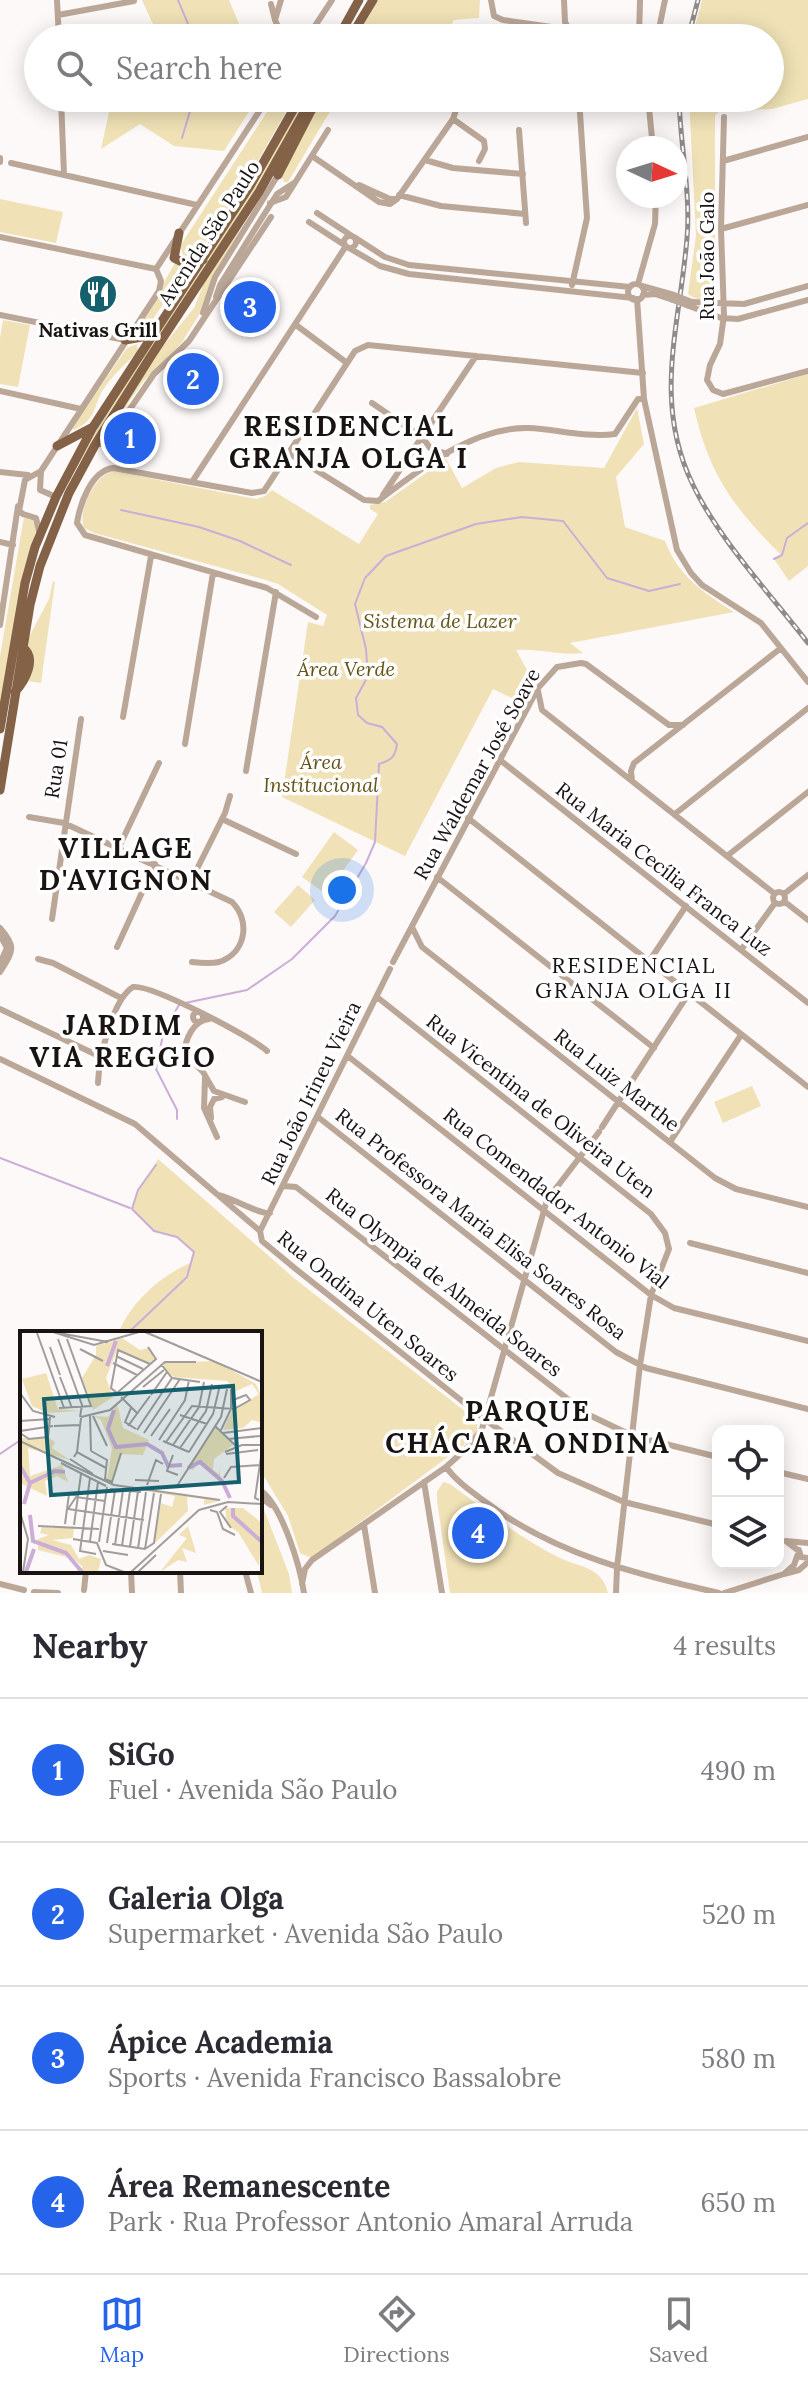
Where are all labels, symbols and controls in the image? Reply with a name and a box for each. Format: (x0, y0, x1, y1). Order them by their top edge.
search box (24, 24, 784, 112)
icon: search (52, 46, 96, 90)
text: Search here (116, 49, 283, 87)
north arrow (616, 136, 688, 208)
street label: Avenida São Paulo (152, 155, 265, 311)
street label: Rua João Galo (694, 191, 719, 321)
restaurant icon: Nativas Grill (77, 273, 119, 315)
pin: 3 (224, 277, 276, 337)
place label: Nativas Grill (38, 317, 158, 342)
pin: 2 (167, 349, 219, 409)
pin: 1 (104, 408, 156, 468)
district label: RESIDENCIAL GRANJA OLGA I (229, 408, 469, 476)
park label: Sistema de Lazer (363, 608, 518, 633)
park label: Área Verde (296, 656, 395, 681)
street label: Rua Waldemar José Soave (408, 663, 545, 884)
street label: Rua 01 (38, 737, 73, 800)
park label: Área Institucional (263, 749, 379, 797)
street label: Rua Maria Cecília Franca Luz (551, 776, 778, 961)
district label: VILLAGE D'AVIGNON (39, 830, 213, 898)
your location (322, 870, 362, 910)
district label: RESIDENCIAL GRANJA OLGA II (535, 951, 733, 1004)
street label: Rua João Irineu Vieira (255, 997, 366, 1189)
district label: JARDIM VIA REGGIO (29, 1007, 217, 1075)
street label: Rua Vicentina de Oliveira Uten (422, 1008, 661, 1203)
street label: Rua Luiz Marthe (549, 1023, 685, 1137)
street label: Rua Professora Maria Elisa Soares Rosa (331, 1102, 632, 1345)
street label: Rua Comendador Antonio Vial (439, 1102, 674, 1293)
street label: Rua Olympia de Almeida Soares (321, 1182, 567, 1382)
street label: Rua Ondina Uten Soares (273, 1225, 464, 1387)
inset map (20, 1331, 262, 1573)
district label: PARQUE CHÁCARA ONDINA (385, 1393, 671, 1461)
map controls (712, 1425, 784, 1569)
button: locate (712, 1425, 784, 1497)
button: layers (712, 1497, 784, 1569)
pin: 4 (452, 1503, 504, 1563)
text: Nearby (32, 1624, 148, 1667)
text: 4 results (673, 1629, 776, 1662)
text: SiGo (108, 1735, 175, 1773)
text: 1 (53, 1754, 63, 1787)
text: 490 m (701, 1754, 776, 1787)
text: Fuel · Avenida São Paulo (108, 1773, 397, 1806)
text: Galeria Olga (108, 1879, 284, 1917)
text: 2 (51, 1898, 65, 1931)
text: 520 m (702, 1898, 776, 1931)
text: Supermarket · Avenida São Paulo (108, 1917, 503, 1950)
text: Ápice Academia (108, 2023, 333, 2061)
text: 3 (51, 2042, 65, 2075)
text: 580 m (701, 2042, 776, 2075)
text: Sports · Avenida Francisco Bassalobre (108, 2061, 562, 2094)
text: Área Remanescente (108, 2167, 390, 2205)
text: 4 (51, 2186, 65, 2219)
text: 650 m (701, 2186, 776, 2219)
text: Park · Rua Professor Antonio Amaral Arruda (108, 2205, 633, 2238)
tab: Map (100, 2292, 144, 2368)
tab: Directions (343, 2292, 450, 2368)
tab: Saved (649, 2292, 708, 2368)

